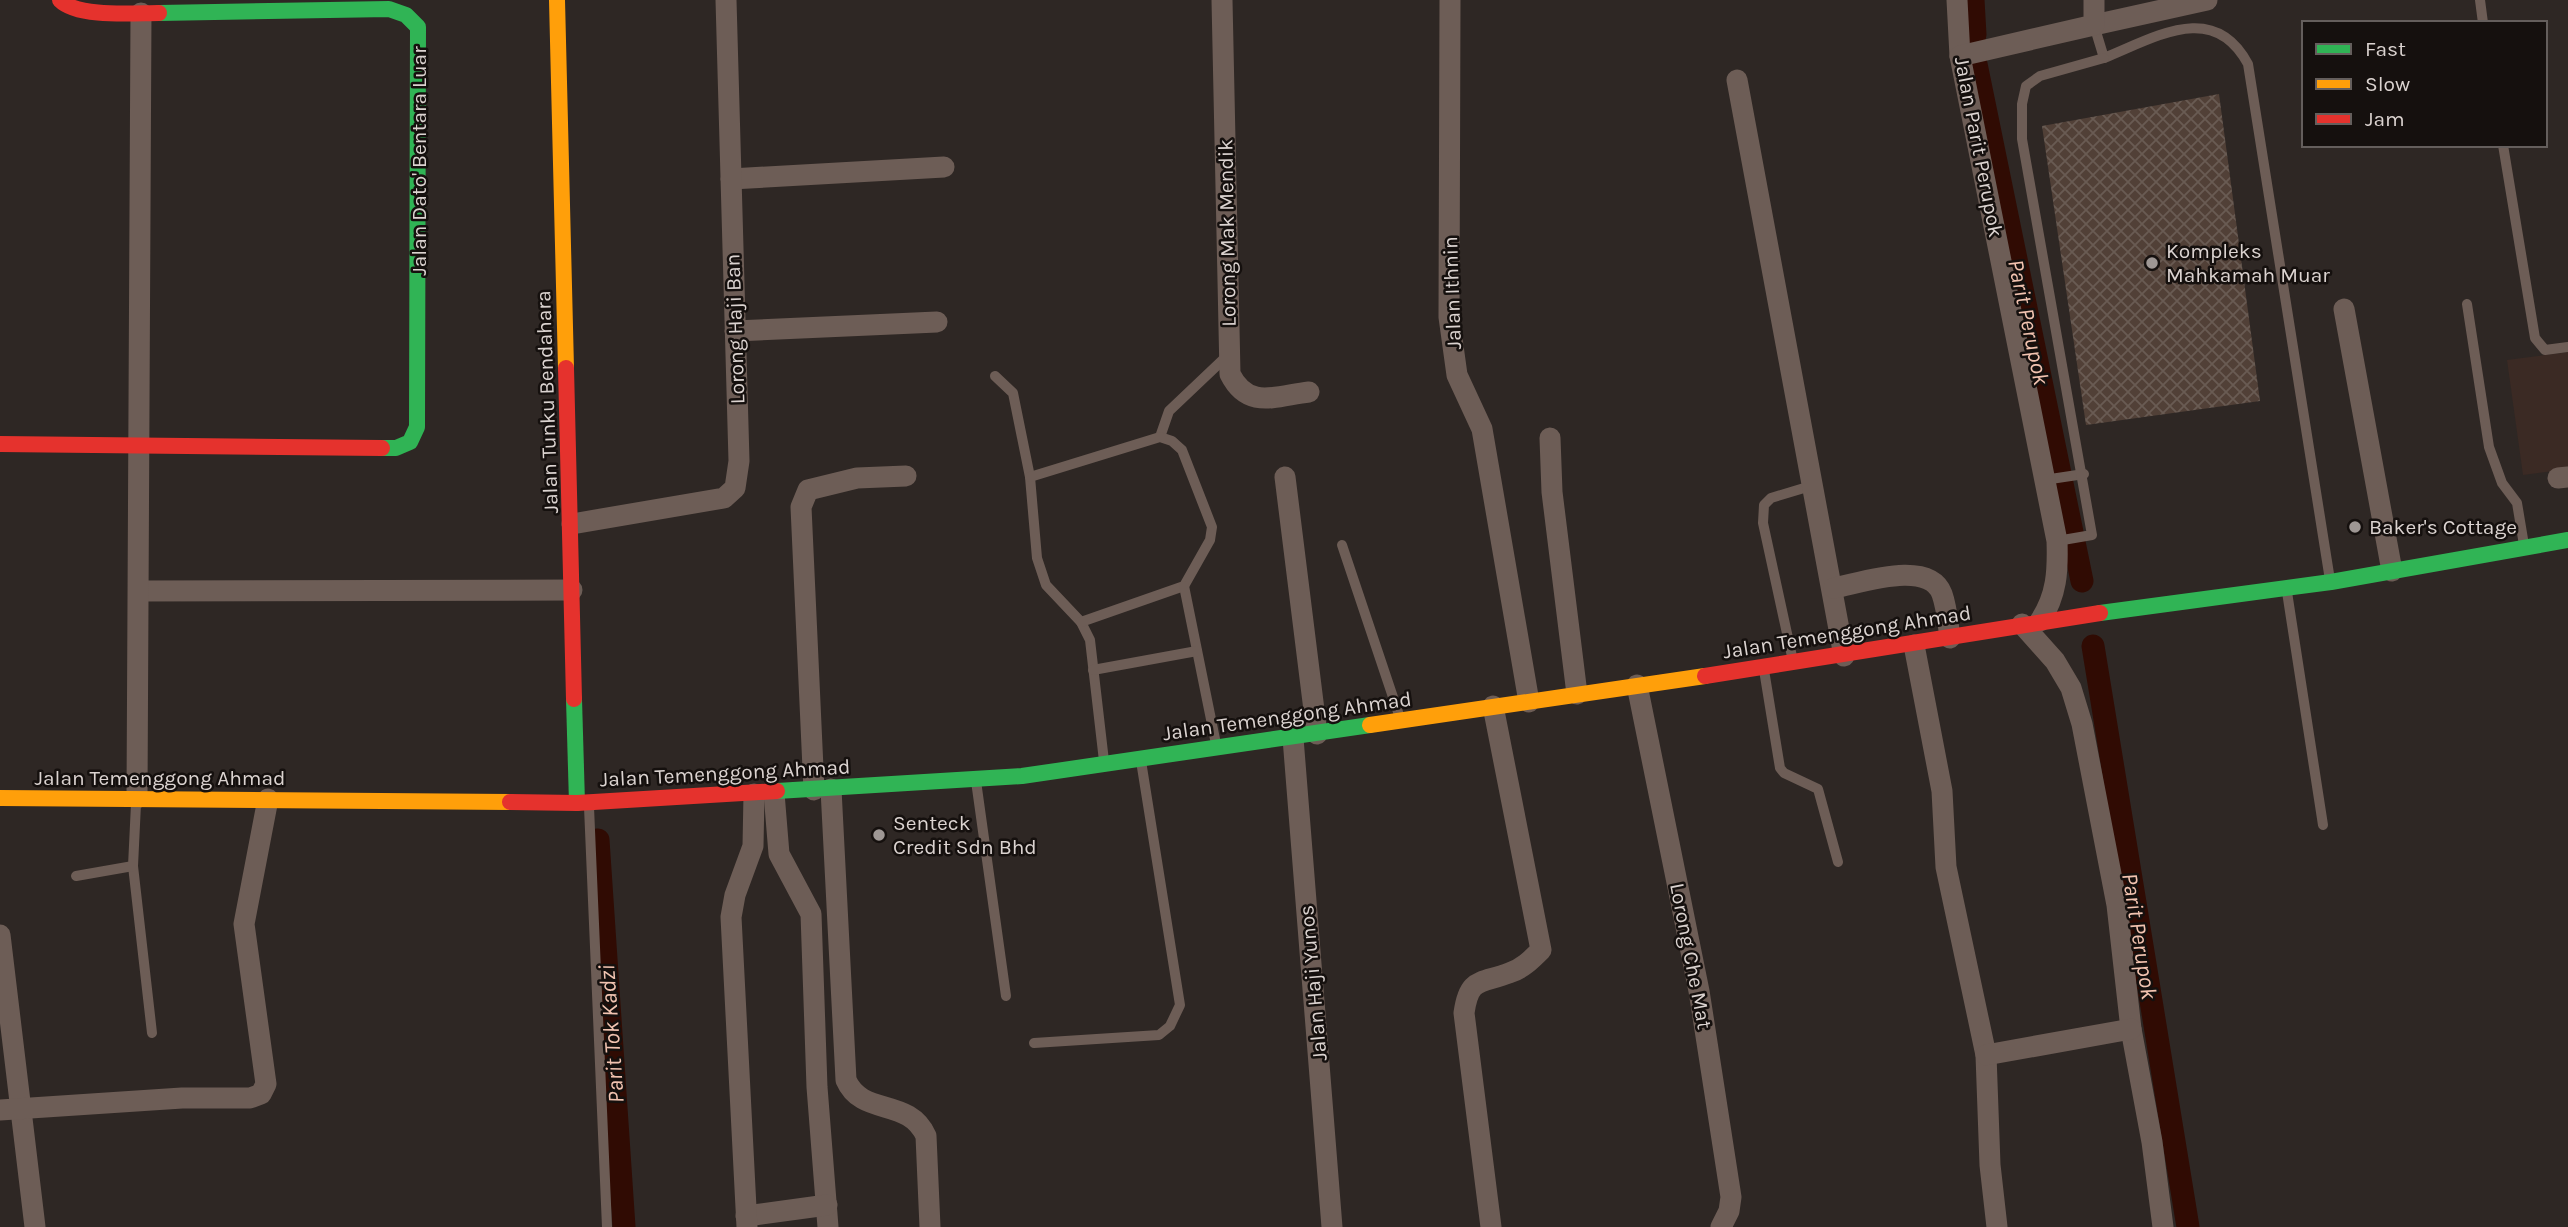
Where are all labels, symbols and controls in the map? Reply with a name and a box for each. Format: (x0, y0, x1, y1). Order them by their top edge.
legend (2302, 21, 2547, 147)
text: Fast (2365, 37, 2406, 61)
street label: Jalan Dato' Bentara Luar (407, 46, 431, 276)
street label: Jalan Parit Perupok (1950, 55, 2008, 239)
text: Slow (2365, 72, 2410, 96)
text: Jam (2365, 107, 2405, 131)
street label: Lorong Mak Mendik (1213, 139, 1241, 327)
street label: Jalan Ithnin (1438, 236, 1466, 350)
place label: Kompleks Mahkamah Muar (2166, 239, 2330, 287)
street label: Lorong Haji Ban (720, 253, 750, 405)
marker: Kompleks Mahkamah Muar (2144, 255, 2160, 271)
water label: Parit Perupok (2002, 257, 2055, 388)
street label: Jalan Tunku Bendahara (531, 290, 563, 514)
place label: Baker's Cottage (2369, 515, 2517, 539)
marker: Baker's Cottage (2347, 519, 2363, 535)
street label: Jalan Temenggong Ahmad (1721, 601, 1973, 663)
street label: Jalan Temenggong Ahmad (1161, 687, 1413, 745)
street label: Jalan Temenggong Ahmad (599, 754, 851, 792)
street label: Jalan Temenggong Ahmad (34, 766, 286, 790)
place label: Senteck Credit Sdn Bhd (893, 811, 1037, 859)
marker: Senteck Credit Sdn Bhd (871, 827, 887, 843)
water label: Parit Perupok (2116, 871, 2163, 1002)
street label: Lorong Che Mat (1665, 881, 1717, 1031)
street label: Jalan Haji Yunos (1294, 904, 1332, 1062)
water label: Parit Tok Kadzi (593, 964, 630, 1104)

